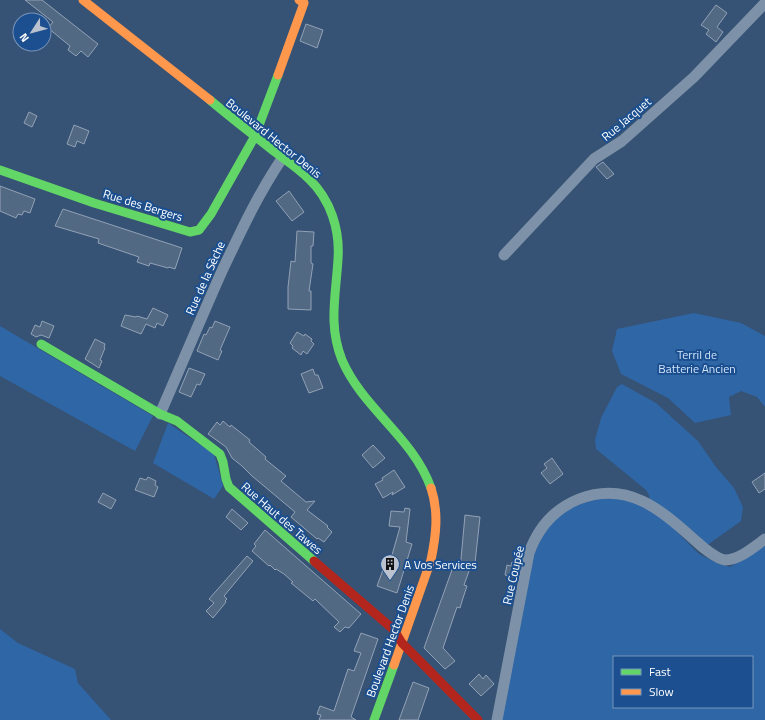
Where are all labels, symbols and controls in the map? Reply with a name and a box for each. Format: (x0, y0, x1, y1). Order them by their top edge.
north arrow (12, 12, 52, 52)
text: N (15, 30, 33, 46)
street label: Rue Jacquet (597, 92, 656, 146)
street label: Boulevard Hector Denis (222, 93, 326, 183)
street label: Rue des Bergers (101, 184, 186, 226)
street label: Rue de la Sèche (180, 238, 230, 318)
park label: Terril de Batterie Ancien (658, 345, 736, 378)
street label: Rue Haut des Tawes (237, 477, 327, 559)
street label: Rue Coupée (497, 544, 529, 606)
building icon: A Vos Services (379, 553, 401, 581)
place label: A Vos Services (404, 555, 477, 574)
street label: Boulevard Hector Denis (361, 582, 419, 700)
legend (613, 656, 753, 708)
text: Fast (649, 662, 672, 681)
text: Slow (649, 682, 674, 701)

